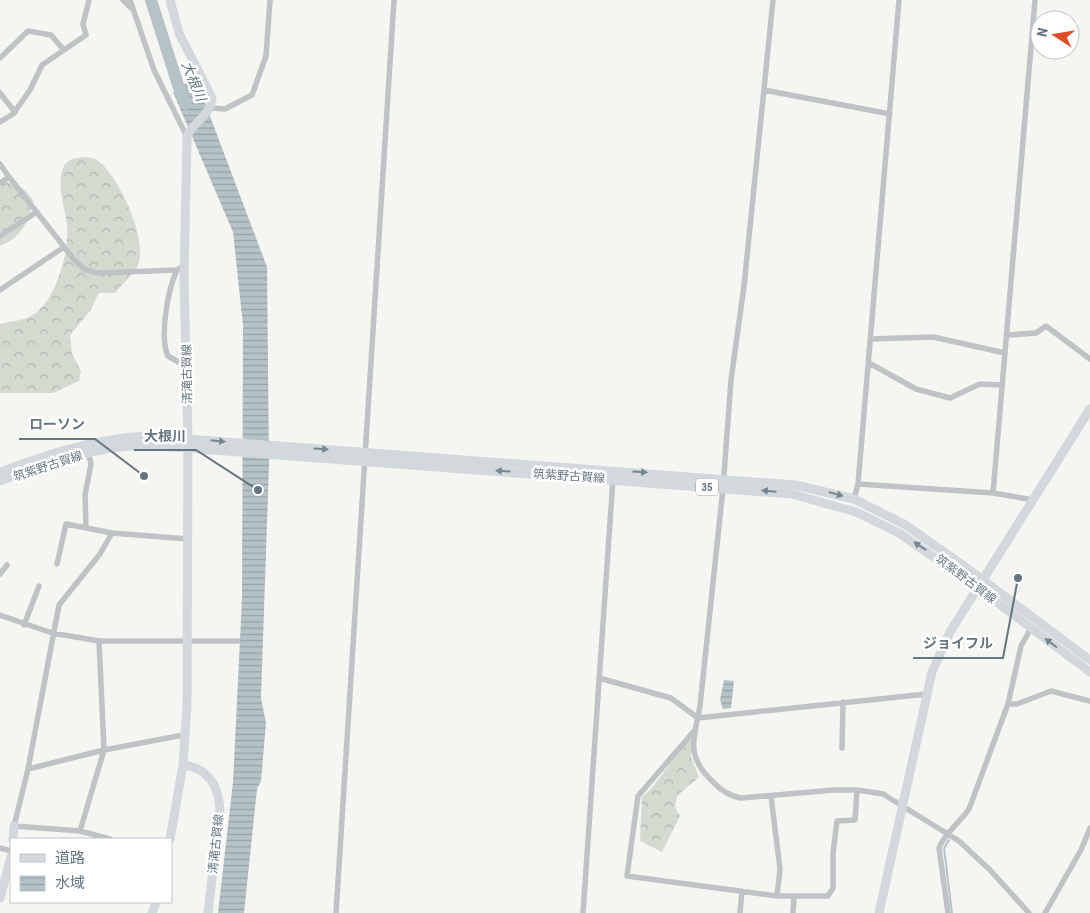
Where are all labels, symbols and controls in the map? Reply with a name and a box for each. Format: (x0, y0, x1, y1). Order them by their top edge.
north arrow (1030, 10, 1080, 60)
text: N (1034, 26, 1051, 38)
water label: 大根川 (179, 59, 210, 105)
street label: 清滝古賀線 (179, 344, 195, 404)
callout: ローソン (19, 410, 95, 439)
text: ローソン (29, 416, 85, 432)
callout: 大根川 (134, 421, 196, 450)
text: 大根川 (144, 428, 186, 444)
one-way arrow (211, 437, 227, 445)
one-way arrow (313, 446, 329, 454)
street label: 筑紫野古賀線 (12, 448, 84, 484)
one-way arrow (494, 467, 510, 475)
street label: 筑紫野古賀線 (533, 467, 605, 485)
one-way arrow (632, 468, 648, 476)
road number: 35 (696, 478, 718, 496)
one-way arrow (761, 487, 777, 495)
one-way arrow (828, 491, 843, 499)
one-way arrow (914, 542, 927, 551)
street label: 筑紫野古賀線 (933, 552, 999, 606)
callout: ジョイフル (913, 629, 1003, 658)
text: ジョイフル (923, 635, 993, 651)
one-way arrow (1044, 638, 1058, 648)
street label: 清滝古賀線 (206, 813, 226, 875)
legend (10, 838, 172, 903)
text: 道路 (55, 849, 85, 867)
text: 水域 (55, 874, 85, 892)

